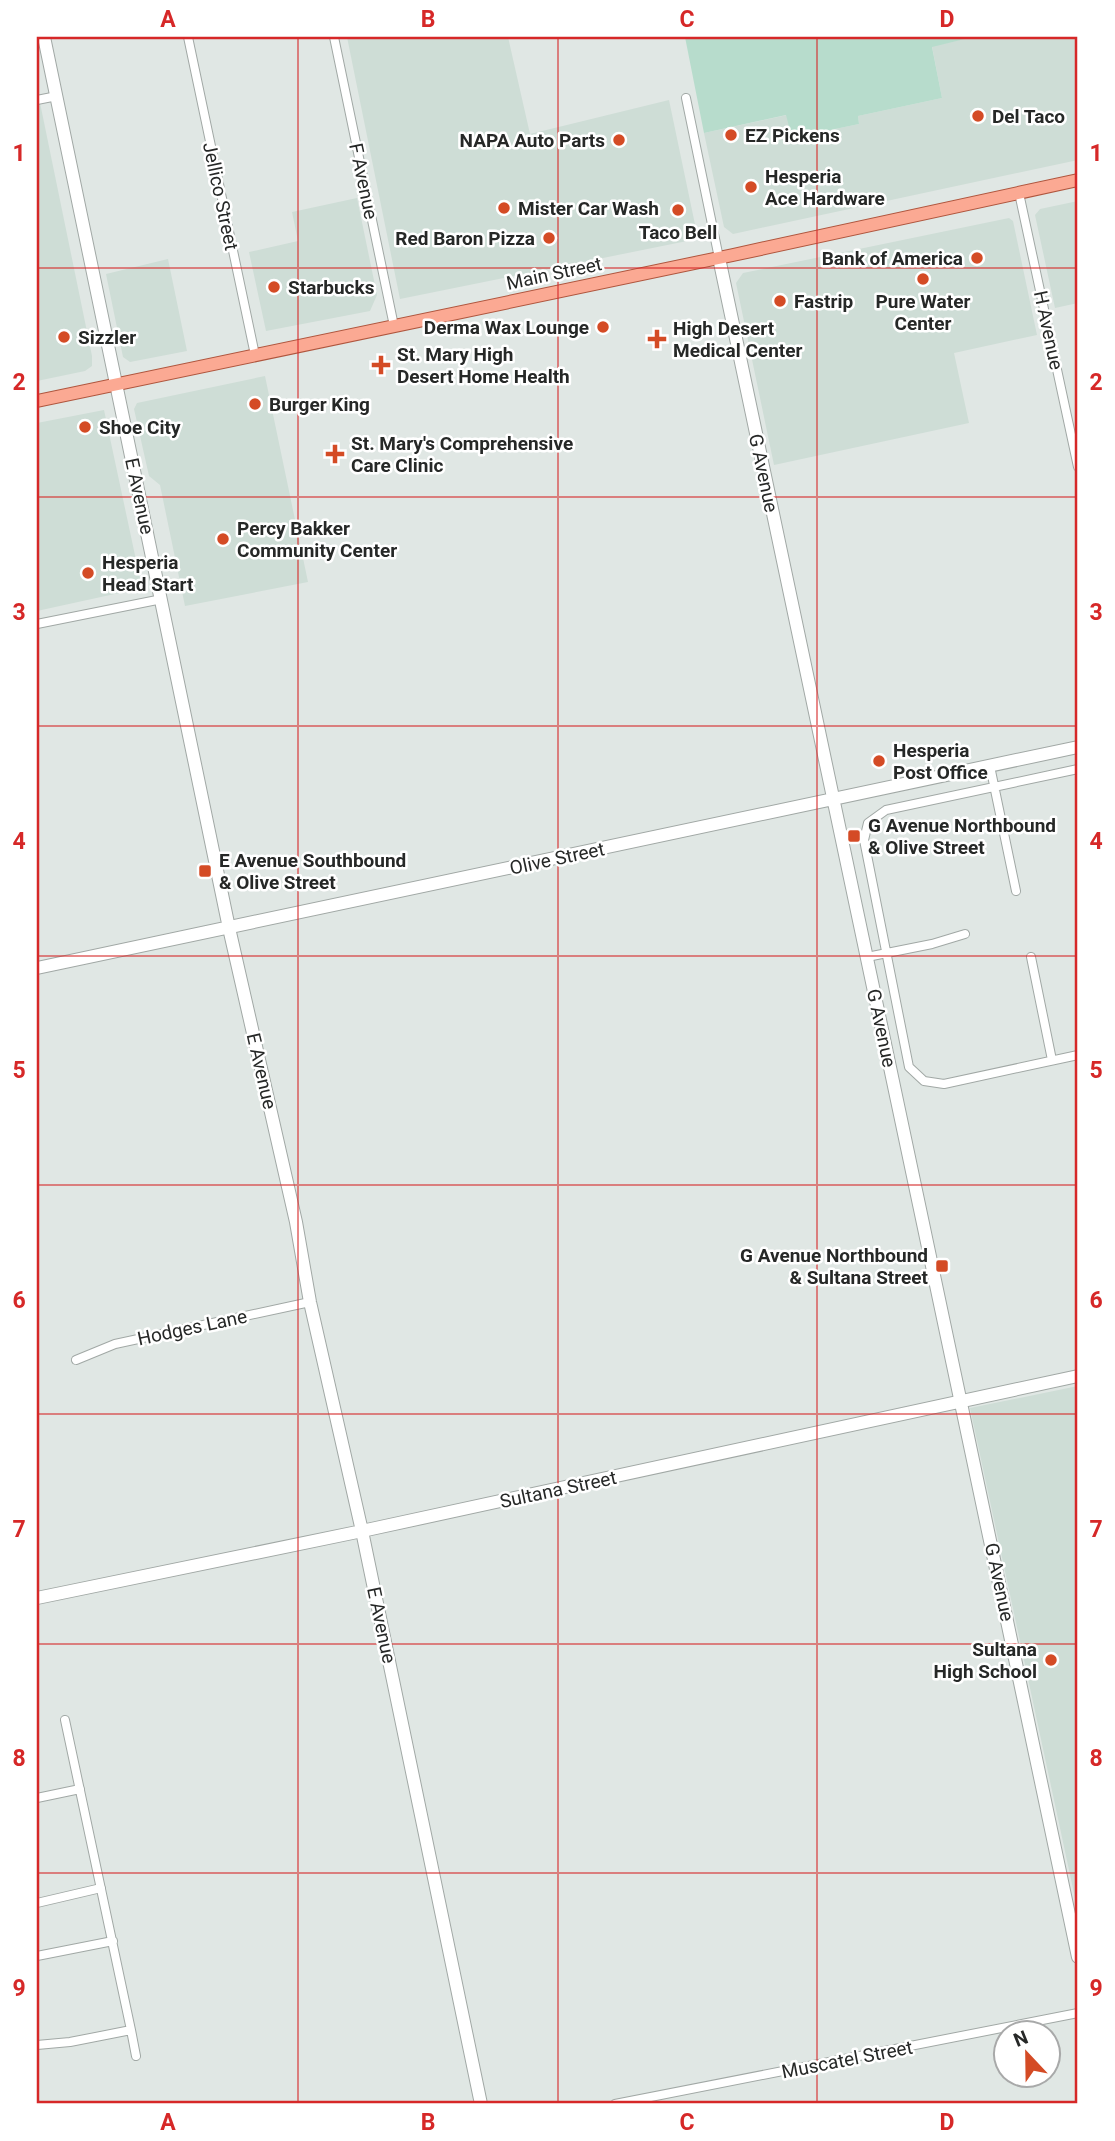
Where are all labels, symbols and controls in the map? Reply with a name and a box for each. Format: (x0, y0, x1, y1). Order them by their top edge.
text: A (160, 6, 176, 33)
text: B (421, 6, 435, 33)
text: C (679, 6, 695, 33)
text: D (940, 6, 954, 33)
place label: Del Taco (992, 105, 1065, 128)
marker: Del Taco (970, 108, 986, 124)
place label: EZ Pickens (745, 124, 840, 147)
marker: EZ Pickens (723, 127, 739, 143)
place label: NAPA Auto Parts (460, 129, 605, 152)
marker: NAPA Auto Parts (611, 132, 627, 148)
text: 1 (12, 140, 26, 167)
street label: Jellico Street (198, 140, 243, 252)
text: 1 (1089, 140, 1103, 167)
street label: F Avenue (344, 141, 383, 221)
place label: Hesperia Ace Hardware (765, 165, 885, 210)
marker: Hesperia Ace Hardware (743, 179, 759, 195)
place label: Mister Car Wash (518, 197, 659, 220)
marker: Mister Car Wash (496, 200, 512, 216)
marker: Taco Bell (670, 202, 686, 218)
place label: Taco Bell (639, 221, 717, 244)
place label: Red Baron Pizza (395, 227, 535, 250)
marker: Red Baron Pizza (541, 230, 557, 246)
place label: Bank of America (822, 247, 963, 270)
marker: Bank of America (969, 250, 985, 266)
street label: Main Street (504, 252, 604, 295)
marker: Pure Water Center (915, 271, 931, 287)
place label: Starbucks (288, 276, 375, 299)
marker: Starbucks (266, 279, 282, 295)
street label: H Avenue (1029, 288, 1068, 372)
place label: Fastrip (794, 290, 853, 313)
place label: Pure Water Center (876, 290, 970, 335)
marker: Fastrip (772, 293, 788, 309)
place label: Derma Wax Lounge (424, 316, 589, 339)
place label: High Desert Medical Center (673, 317, 802, 362)
marker: Derma Wax Lounge (595, 319, 611, 335)
place label: Sizzler (78, 326, 136, 349)
marker: Sizzler (56, 329, 72, 345)
marker: High Desert Medical Center (647, 329, 667, 349)
place label: St. Mary High Desert Home Health (397, 343, 570, 388)
marker: St. Mary High Desert Home Health (371, 355, 391, 375)
text: 2 (12, 369, 26, 396)
text: 2 (1089, 369, 1103, 396)
place label: Burger King (269, 393, 370, 416)
marker: Burger King (247, 396, 263, 412)
place label: Shoe City (99, 416, 181, 439)
marker: Shoe City (77, 419, 93, 435)
place label: St. Mary's Comprehensive Care Clinic (351, 432, 573, 477)
street label: G Avenue (744, 432, 783, 515)
marker: St. Mary's Comprehensive Care Clinic (325, 444, 345, 464)
street label: E Avenue (120, 456, 159, 536)
place label: Percy Bakker Community Center (237, 517, 397, 562)
marker: Percy Bakker Community Center (215, 531, 231, 547)
place label: Hesperia Head Start (102, 551, 194, 596)
marker: Hesperia Head Start (80, 565, 96, 581)
text: 3 (12, 599, 26, 626)
text: 3 (1089, 599, 1103, 626)
place label: Hesperia Post Office (893, 739, 988, 784)
marker: Hesperia Post Office (871, 753, 887, 769)
place label: G Avenue Northbound & Olive Street (868, 814, 1056, 859)
text: 4 (12, 828, 26, 855)
marker: G Avenue Northbound & Olive Street (846, 828, 862, 844)
text: 4 (1089, 828, 1103, 855)
street label: Olive Street (508, 837, 607, 880)
place label: E Avenue Southbound & Olive Street (219, 849, 406, 894)
marker: E Avenue Southbound & Olive Street (197, 863, 213, 879)
street label: G Avenue (862, 987, 901, 1070)
street label: E Avenue (242, 1031, 281, 1112)
text: 5 (12, 1057, 26, 1084)
text: 5 (1089, 1057, 1103, 1084)
place label: G Avenue Northbound & Sultana Street (740, 1244, 929, 1289)
marker: G Avenue Northbound & Sultana Street (934, 1258, 950, 1274)
text: 6 (12, 1287, 26, 1314)
text: 6 (1089, 1287, 1103, 1314)
street label: Hodges Lane (135, 1305, 249, 1350)
street label: Sultana Street (498, 1466, 618, 1513)
text: 7 (12, 1516, 26, 1543)
text: 7 (1089, 1516, 1103, 1543)
street label: G Avenue (980, 1541, 1019, 1624)
street label: E Avenue (362, 1585, 401, 1665)
place label: Sultana High School (934, 1638, 1037, 1683)
marker: Sultana High School (1043, 1652, 1059, 1668)
text: 8 (12, 1745, 26, 1772)
text: 8 (1089, 1745, 1103, 1772)
text: 9 (12, 1975, 26, 2002)
text: 9 (1089, 1975, 1103, 2002)
north arrow (992, 2018, 1062, 2088)
text: N (1010, 2026, 1031, 2052)
street label: Muscatel Street (780, 2036, 915, 2083)
text: A (160, 2109, 176, 2136)
text: B (421, 2109, 435, 2136)
text: C (679, 2109, 695, 2136)
text: D (940, 2109, 954, 2136)

